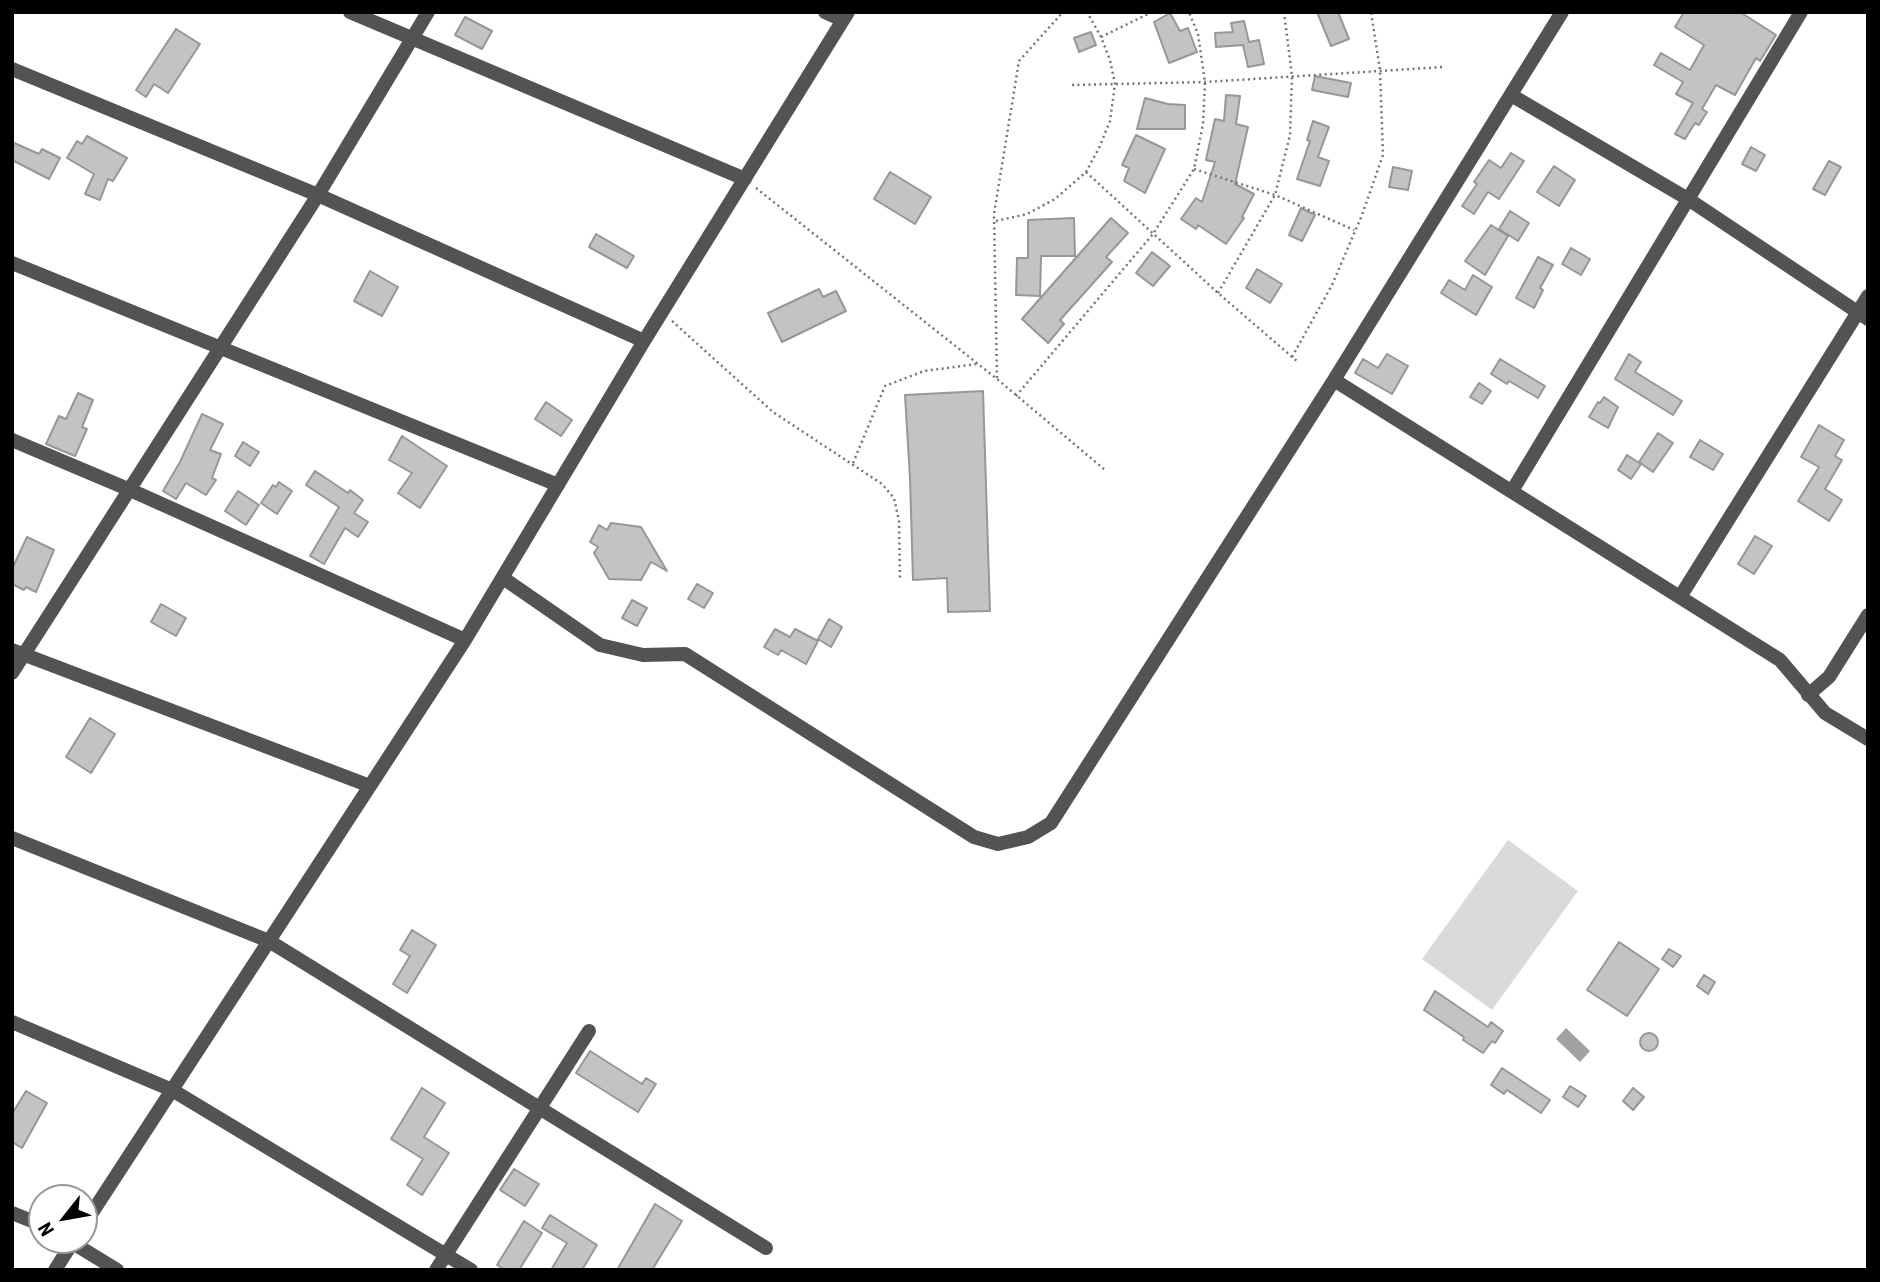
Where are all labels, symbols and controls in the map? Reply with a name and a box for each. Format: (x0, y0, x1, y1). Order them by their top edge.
north arrow (28, 1184, 98, 1254)
text: N (33, 1218, 59, 1240)

